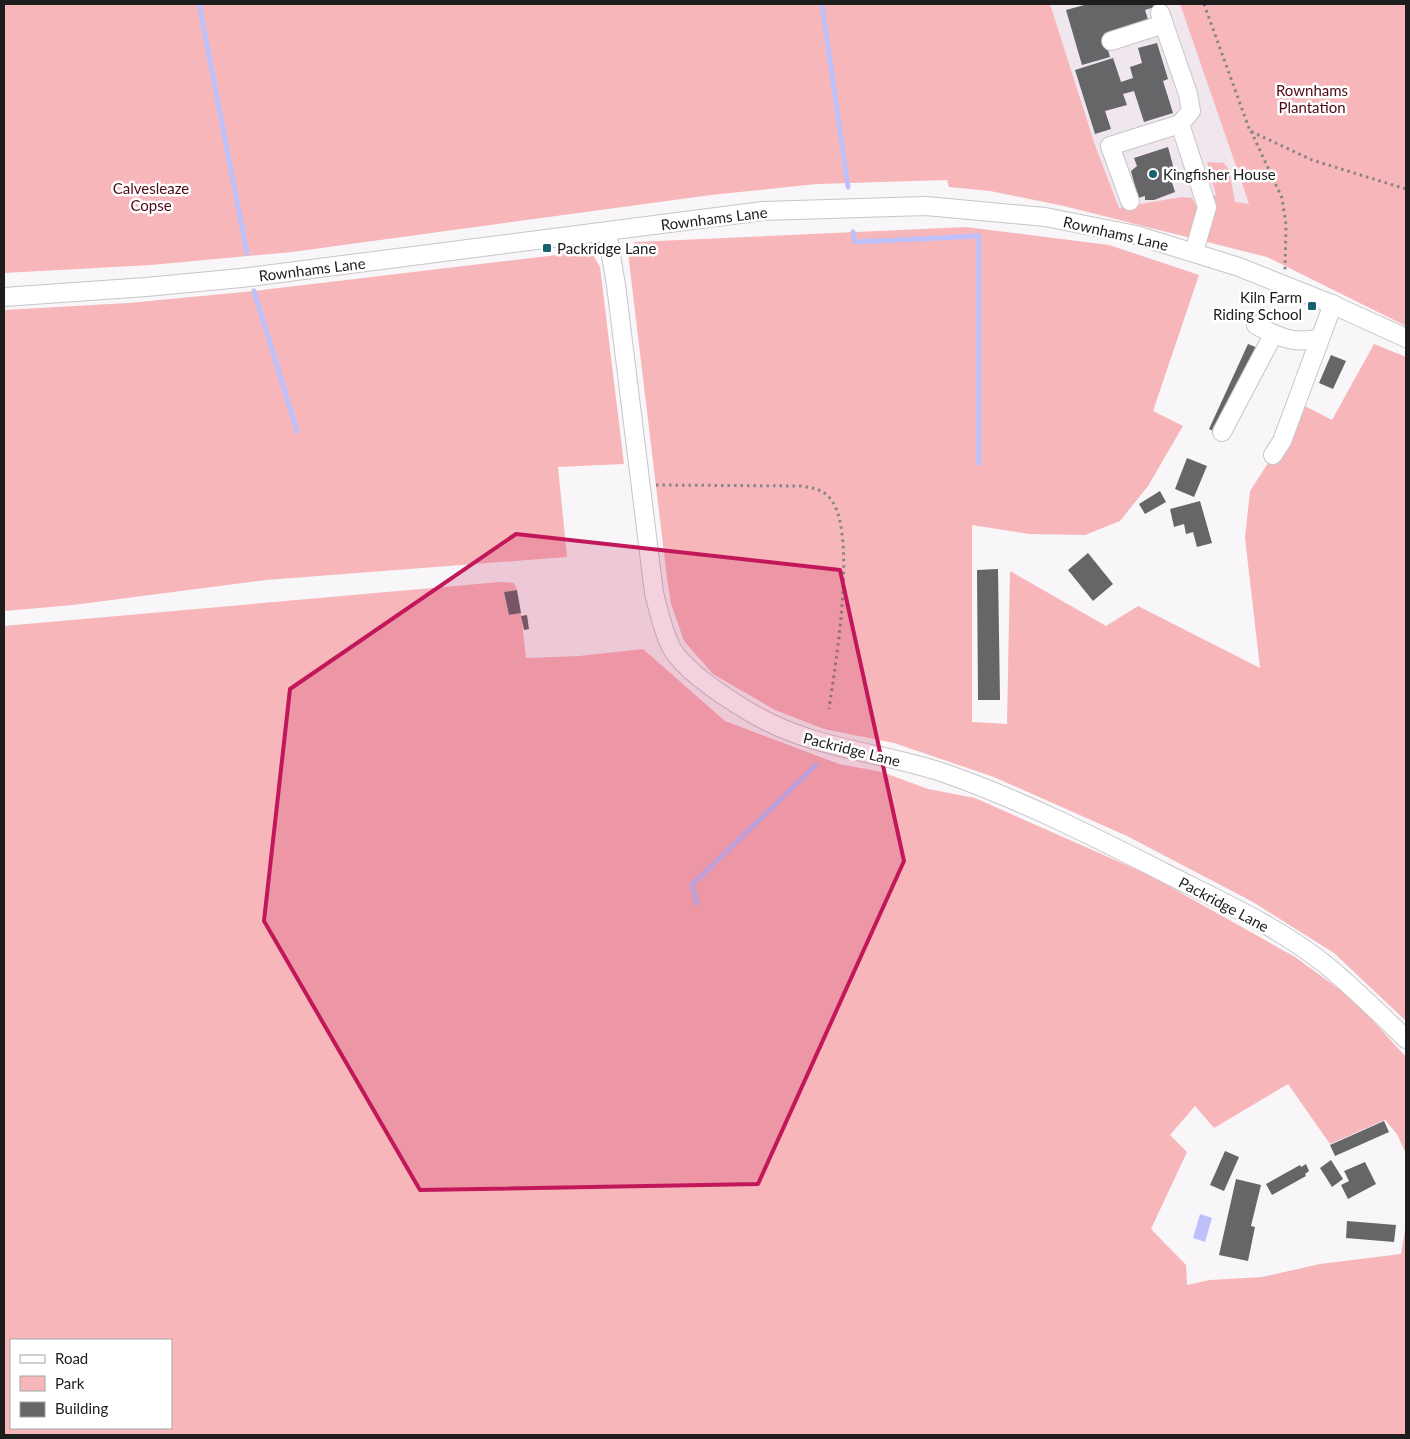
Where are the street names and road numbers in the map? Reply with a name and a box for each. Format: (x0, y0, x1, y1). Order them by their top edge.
street label: Rownhams Lane (660, 203, 768, 233)
street label: Rownhams Lane (1062, 212, 1170, 254)
street label: Rownhams Lane (258, 254, 366, 284)
street label: Packridge Lane (802, 728, 902, 770)
street label: Packridge Lane (1176, 873, 1272, 935)

